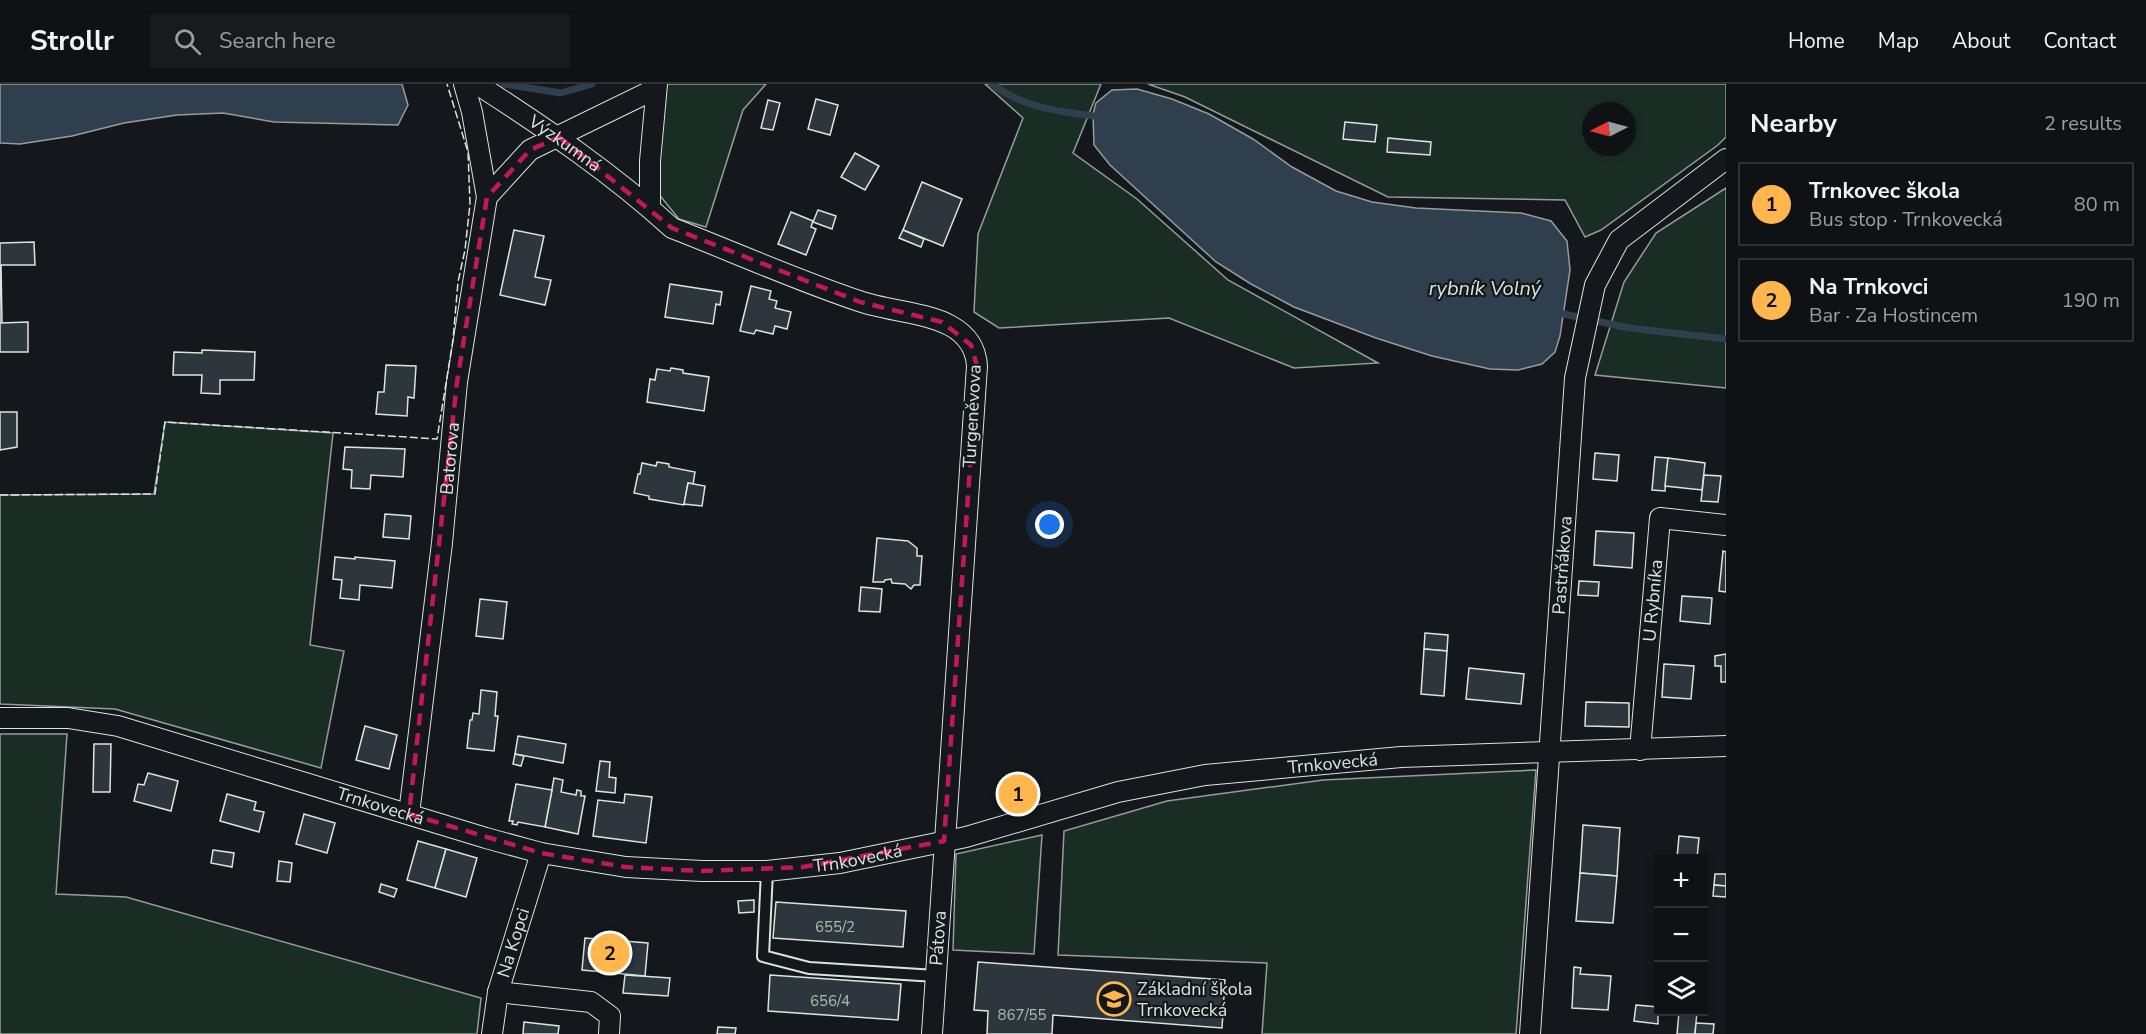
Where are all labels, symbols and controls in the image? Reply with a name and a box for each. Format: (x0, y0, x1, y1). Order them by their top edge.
search box (150, 14, 570, 68)
text: Strollr (30, 22, 114, 60)
icon: search (171, 25, 204, 58)
text: Search here (219, 26, 336, 56)
text: Home (1788, 27, 1845, 55)
text: Map (1878, 27, 1919, 55)
text: About (1952, 27, 2010, 55)
text: Contact (2043, 27, 2116, 55)
north arrow (1582, 102, 1636, 156)
text: Nearby (1750, 106, 1837, 141)
street label: Výzkumná (523, 109, 606, 177)
text: 2 results (2044, 110, 2122, 137)
text: Trnkovec škola (1809, 176, 1960, 206)
text: 1 (1766, 191, 1778, 218)
text: 80 m (2074, 191, 2120, 218)
text: Bus stop · Trnkovecká (1809, 206, 2003, 233)
text: Na Trnkovci (1809, 272, 1928, 302)
water label: rybník Volný (1429, 275, 1542, 302)
text: 2 (1766, 287, 1778, 314)
text: 190 m (2062, 287, 2120, 314)
text: Bar · Za Hostincem (1809, 302, 1978, 329)
street label: Turgeněvova (957, 364, 987, 468)
street label: Batorova (435, 421, 465, 496)
your location (1035, 510, 1064, 539)
street label: Pastrňákova (1547, 515, 1578, 615)
street label: U Rybníka (1637, 558, 1668, 643)
street label: Trnkovecká (1287, 747, 1379, 779)
pin: 1 (998, 772, 1038, 816)
street label: Trnkovecká (334, 781, 427, 831)
street label: Trnkovecká (812, 838, 904, 878)
map controls (1654, 854, 1708, 1016)
button: + (1654, 854, 1708, 908)
street label: Na Kopci (491, 905, 535, 980)
button: − (1654, 908, 1708, 962)
street label: Pátova (924, 910, 952, 966)
house number: 655/2 (815, 917, 855, 937)
pin: 2 (590, 930, 630, 976)
button: layers (1654, 962, 1708, 1016)
place label: Základní škola Trnkovecká (1137, 977, 1253, 1022)
school or university icon: Základní škola Trnkovecká (1096, 981, 1132, 1017)
house number: 656/4 (810, 991, 850, 1011)
house number: 867/55 (997, 1005, 1047, 1025)

